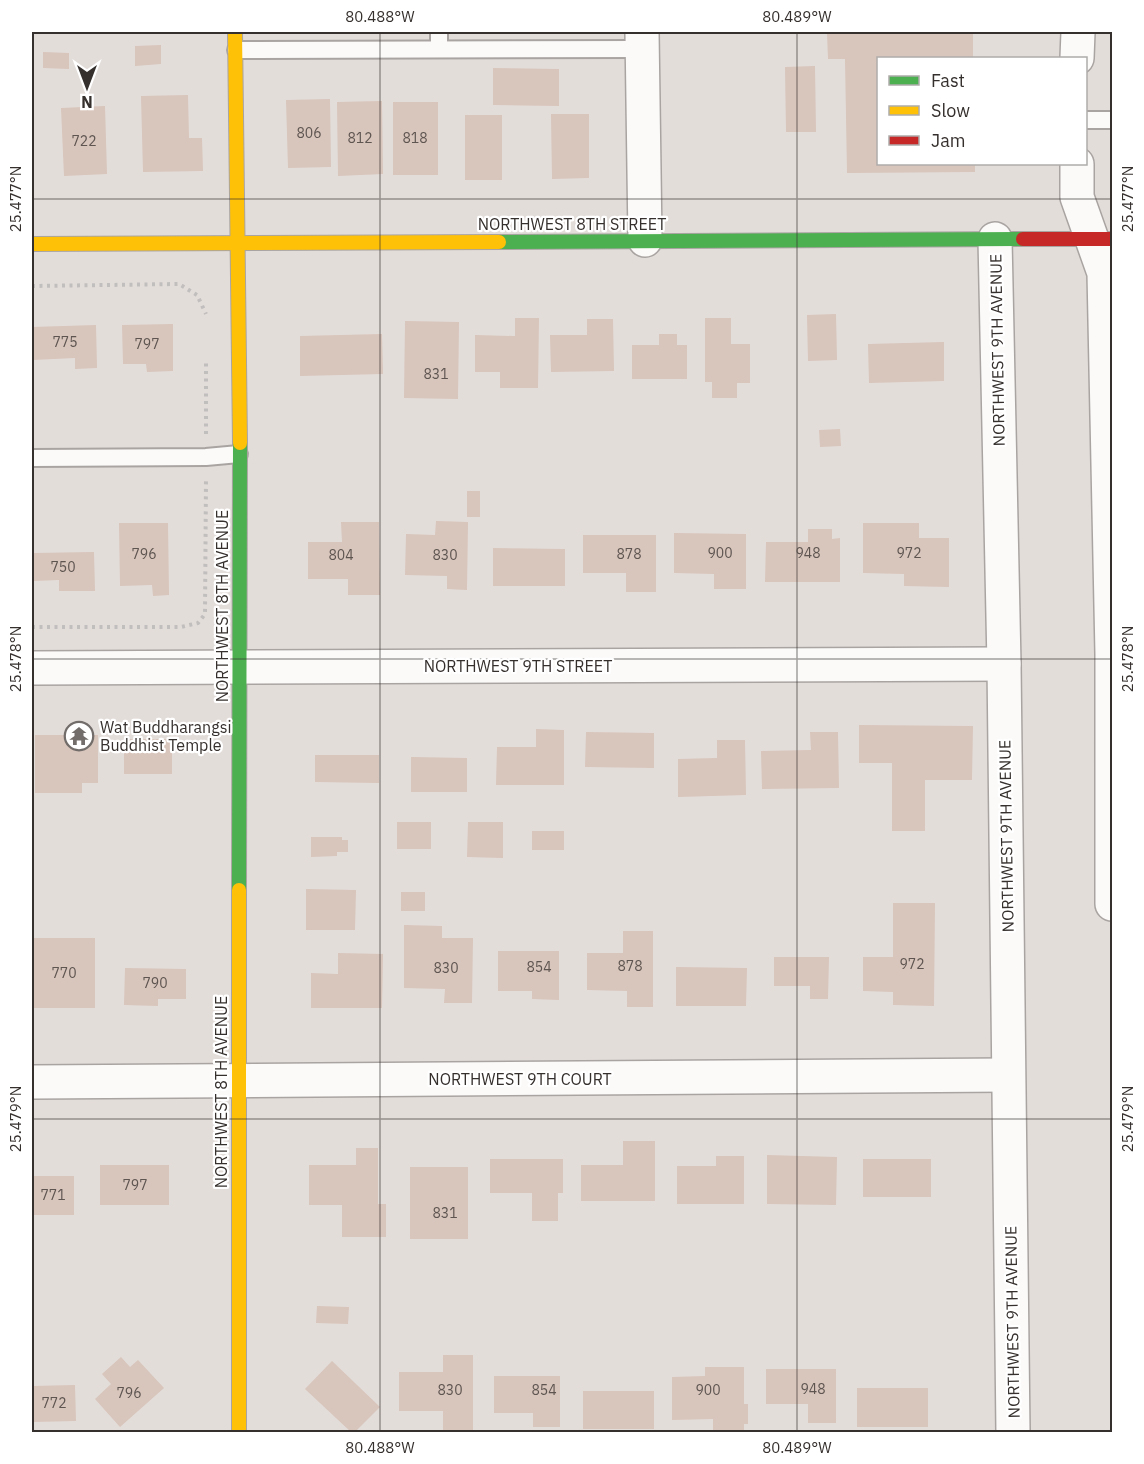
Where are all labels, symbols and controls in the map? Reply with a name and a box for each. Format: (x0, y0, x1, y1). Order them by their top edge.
text: 80.488°W (345, 7, 415, 26)
text: 80.489°W (762, 7, 832, 26)
north arrow (57, 57, 117, 117)
legend (877, 57, 1087, 165)
text: Fast (931, 69, 965, 92)
text: N (81, 92, 93, 112)
text: Slow (931, 99, 970, 122)
house number: 806 (296, 124, 322, 142)
house number: 812 (347, 129, 373, 147)
house number: 818 (402, 129, 428, 147)
text: Jam (931, 129, 966, 152)
house number: 722 (71, 132, 97, 150)
text: 25.477°N (6, 166, 25, 232)
text: 25.477°N (1118, 166, 1137, 232)
street label: NORTHWEST 8TH STREET (478, 214, 666, 234)
street label: NORTHWEST 9TH AVENUE (985, 254, 1009, 446)
house number: 775 (52, 333, 78, 351)
house number: 797 (134, 335, 160, 353)
house number: 831 (423, 365, 449, 383)
street label: NORTHWEST 8TH AVENUE (212, 510, 232, 702)
house number: 900 (707, 544, 733, 562)
house number: 948 (795, 544, 821, 562)
house number: 972 (896, 544, 922, 562)
house number: 796 (131, 545, 157, 563)
house number: 878 (616, 545, 642, 563)
house number: 804 (328, 546, 354, 564)
house number: 830 (432, 546, 458, 564)
house number: 750 (50, 558, 76, 576)
text: 25.478°N (6, 626, 25, 692)
text: 25.478°N (1118, 626, 1137, 692)
street label: NORTHWEST 9TH STREET (424, 656, 612, 676)
place label: Wat Buddharangsi Buddhist Temple (100, 717, 231, 755)
temple icon: Wat Buddharangsi Buddhist Temple (63, 720, 95, 752)
street label: NORTHWEST 9TH AVENUE (994, 740, 1018, 932)
house number: 972 (899, 955, 925, 973)
house number: 878 (617, 957, 643, 975)
house number: 854 (526, 958, 552, 976)
house number: 830 (433, 959, 459, 977)
house number: 770 (51, 964, 77, 982)
house number: 790 (142, 974, 168, 992)
street label: NORTHWEST 8TH AVENUE (211, 996, 231, 1188)
street label: NORTHWEST 9TH COURT (428, 1069, 612, 1089)
text: 25.479°N (6, 1086, 25, 1152)
text: 25.479°N (1118, 1086, 1137, 1152)
house number: 797 (122, 1176, 148, 1194)
house number: 771 (40, 1186, 66, 1204)
house number: 831 (432, 1204, 458, 1222)
street label: NORTHWEST 9TH AVENUE (1000, 1226, 1024, 1418)
house number: 948 (800, 1380, 826, 1398)
house number: 830 (437, 1381, 463, 1399)
house number: 854 (531, 1381, 557, 1399)
house number: 900 (695, 1381, 721, 1399)
house number: 796 (116, 1384, 142, 1402)
house number: 772 (41, 1394, 67, 1412)
text: 80.488°W (345, 1438, 415, 1457)
text: 80.489°W (762, 1438, 832, 1457)

